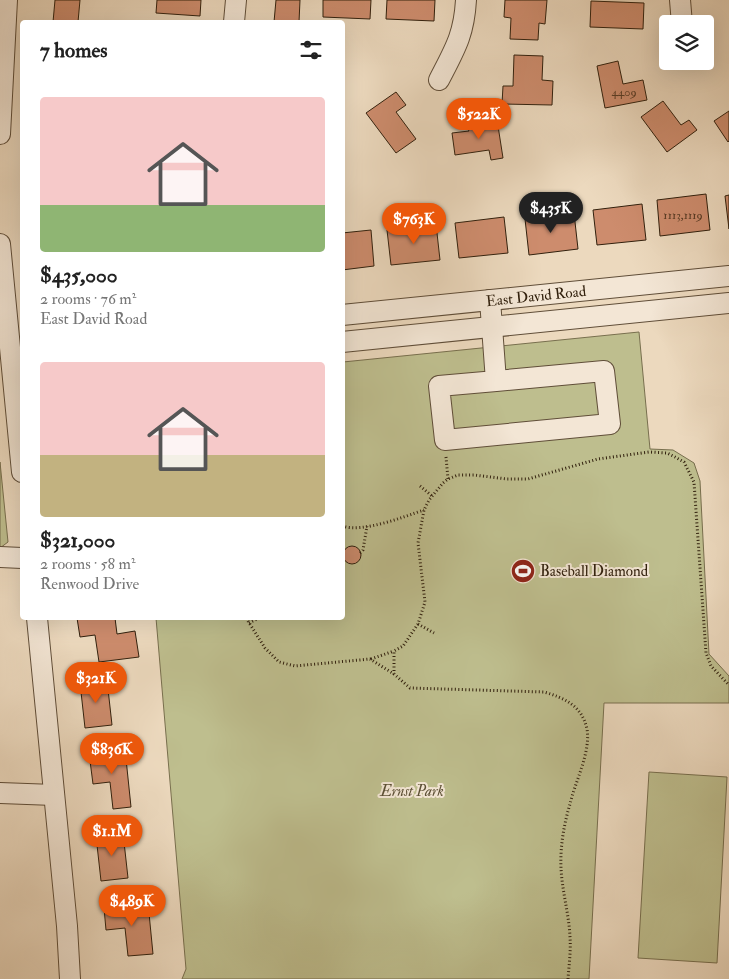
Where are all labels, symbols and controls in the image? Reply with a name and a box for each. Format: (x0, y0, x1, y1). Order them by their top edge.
map controls (659, 15, 714, 70)
button: layers (659, 15, 714, 70)
icon: filters (297, 36, 325, 64)
text: 7 homes (40, 37, 107, 64)
house number: 4409 (611, 85, 637, 100)
pin: $522K (444, 98, 514, 140)
text: $522K (457, 104, 501, 124)
icon: home (138, 129, 228, 219)
pin: $435K (516, 192, 586, 234)
text: $435K (530, 198, 572, 218)
pin: $763K (379, 202, 449, 245)
house number: 1113,1119 (663, 208, 703, 223)
text: $763K (393, 209, 435, 229)
text: $435,000 (40, 262, 117, 289)
street label: East David Road (485, 282, 588, 311)
text: 2 rooms · 76 m² (40, 289, 136, 309)
text: East David Road (40, 309, 147, 329)
icon: home (138, 394, 228, 484)
text: $321,000 (40, 527, 115, 554)
text: 2 rooms · 58 m² (40, 554, 135, 574)
sports icon: Baseball Diamond (510, 558, 536, 584)
place label: Baseball Diamond (540, 562, 649, 581)
text: Renwood Drive (40, 574, 139, 594)
pin: $321K (61, 662, 131, 704)
text: $321K (76, 668, 116, 688)
pin: $836K (77, 732, 147, 775)
text: $836K (91, 739, 133, 759)
park label: Ernst Park (379, 782, 444, 801)
pin: $1.1M (77, 814, 147, 857)
text: $1.1M (92, 821, 132, 841)
pin: $489K (97, 884, 167, 927)
text: $489K (110, 891, 154, 911)

